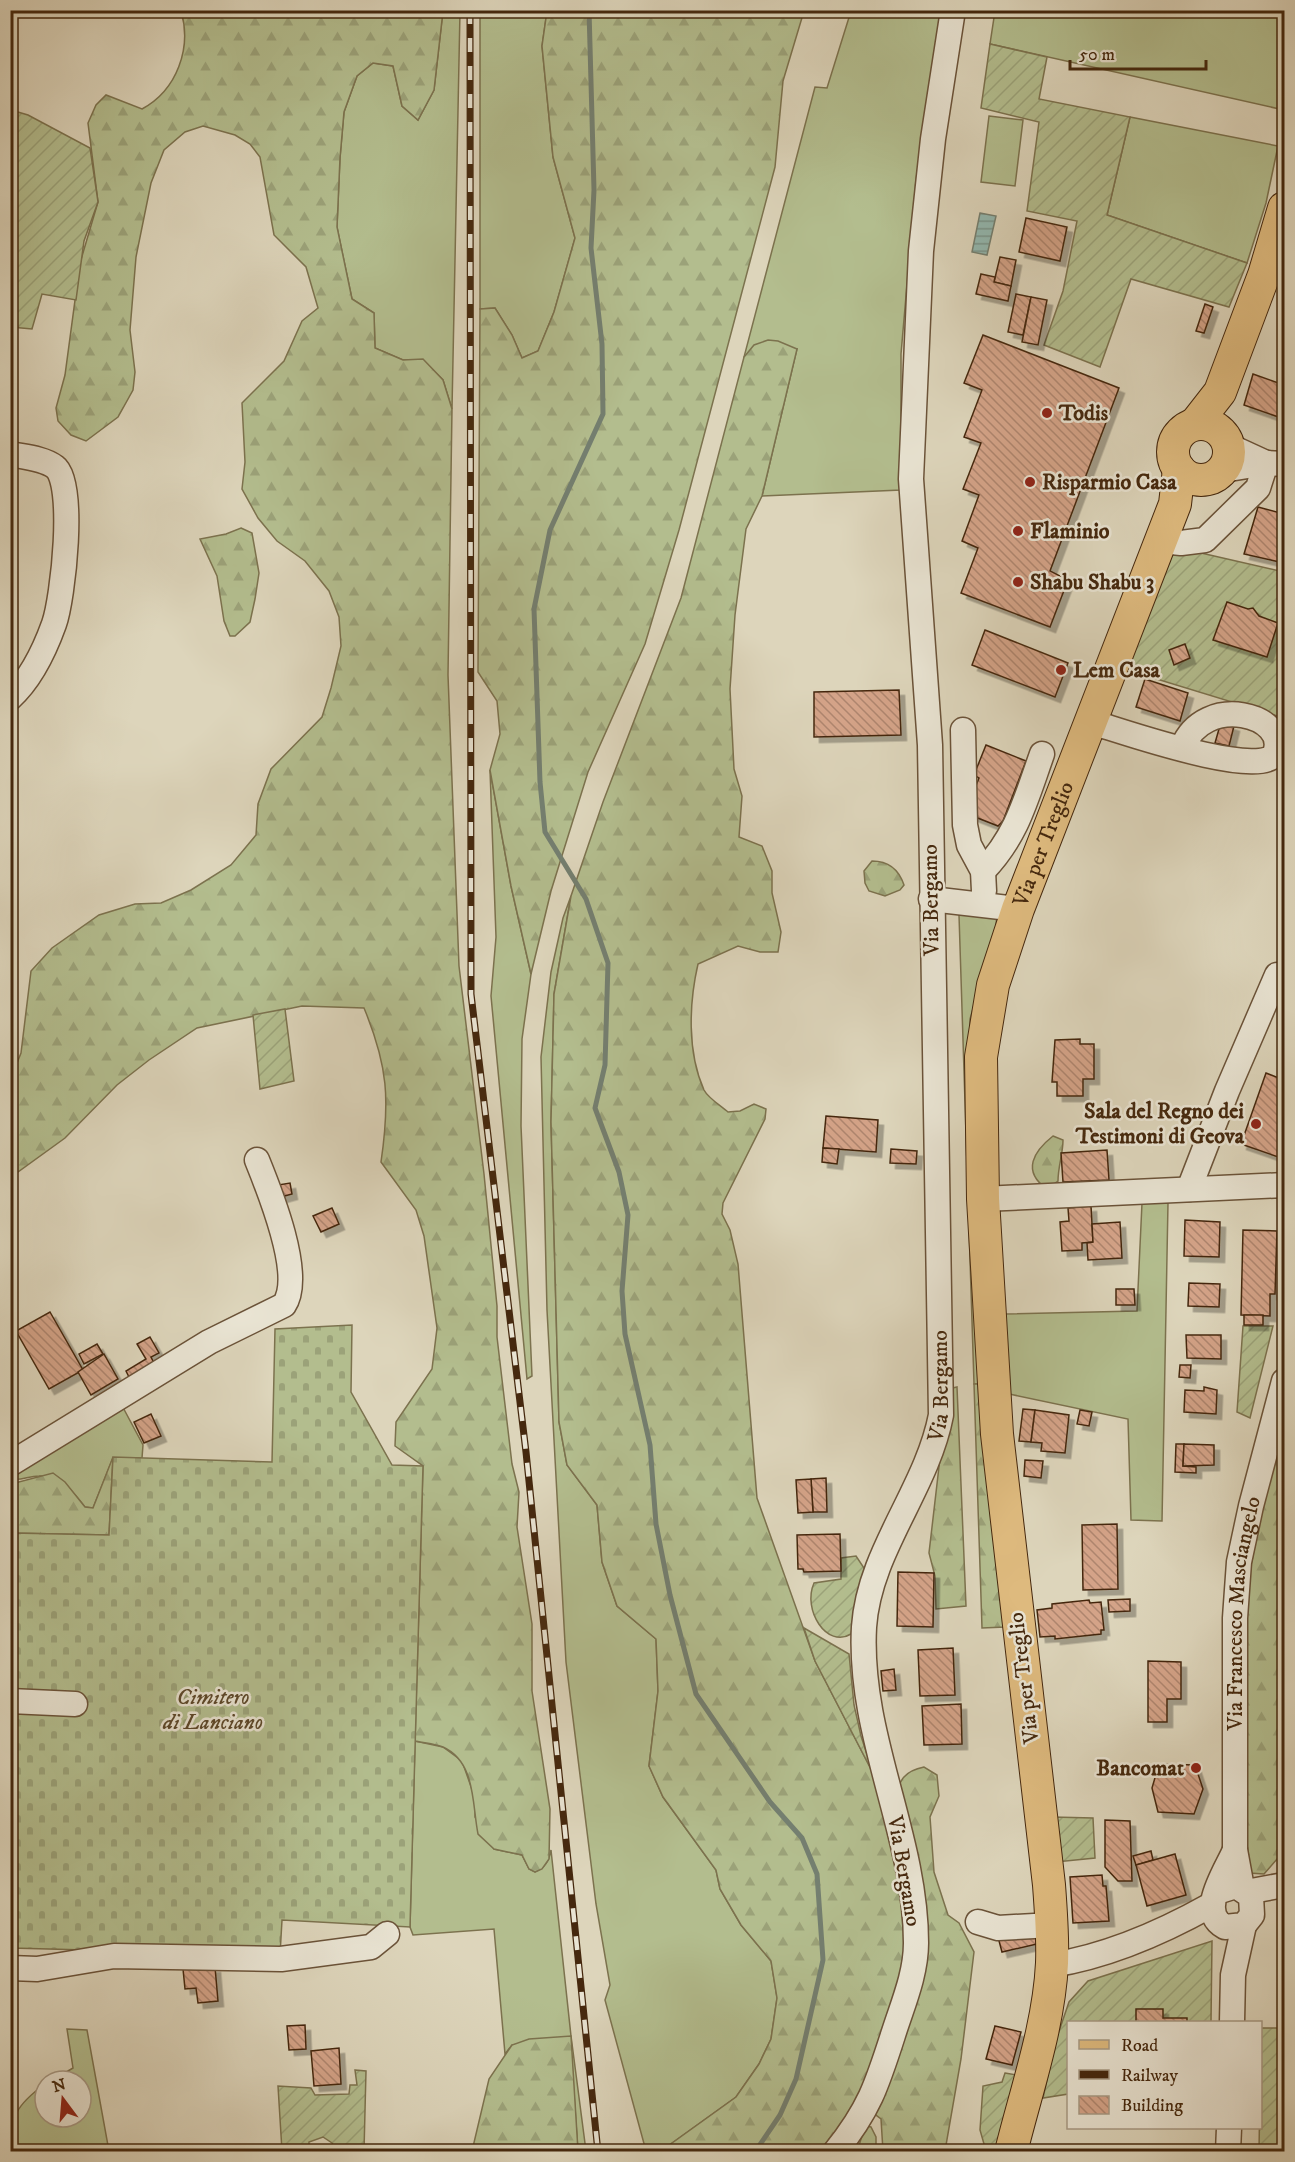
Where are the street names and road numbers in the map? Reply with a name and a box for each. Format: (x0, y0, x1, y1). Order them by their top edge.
street label: Via per Treglio (1006, 778, 1080, 911)
street label: Via Bergamo (917, 844, 945, 957)
street label: Via Bergamo (921, 1330, 955, 1446)
street label: Via Francesco Masciangelo (1221, 1493, 1267, 1731)
street label: Via per Treglio (1003, 1611, 1046, 1746)
street label: Via Bergamo (881, 1813, 927, 1928)

